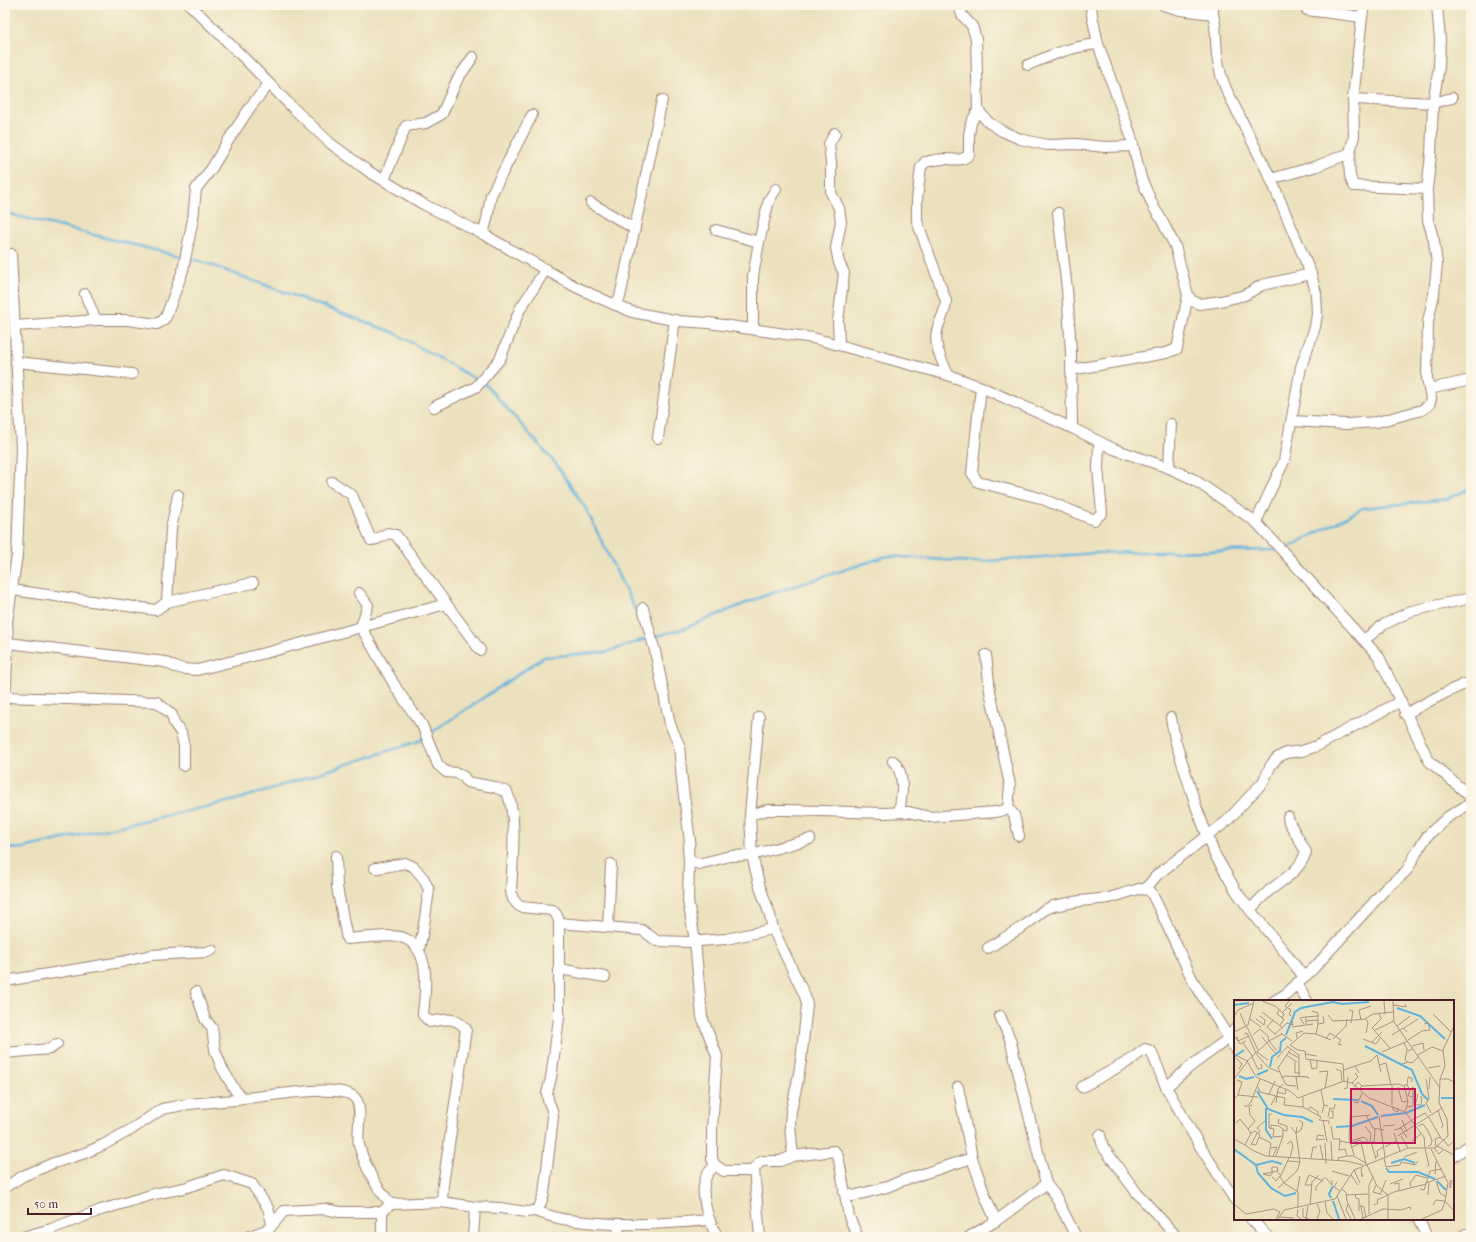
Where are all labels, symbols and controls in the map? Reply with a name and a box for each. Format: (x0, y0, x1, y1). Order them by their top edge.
inset map (1234, 1000, 1454, 1220)
scale bar (28, 1190, 91, 1216)
text: 50 m (34, 1197, 58, 1211)

